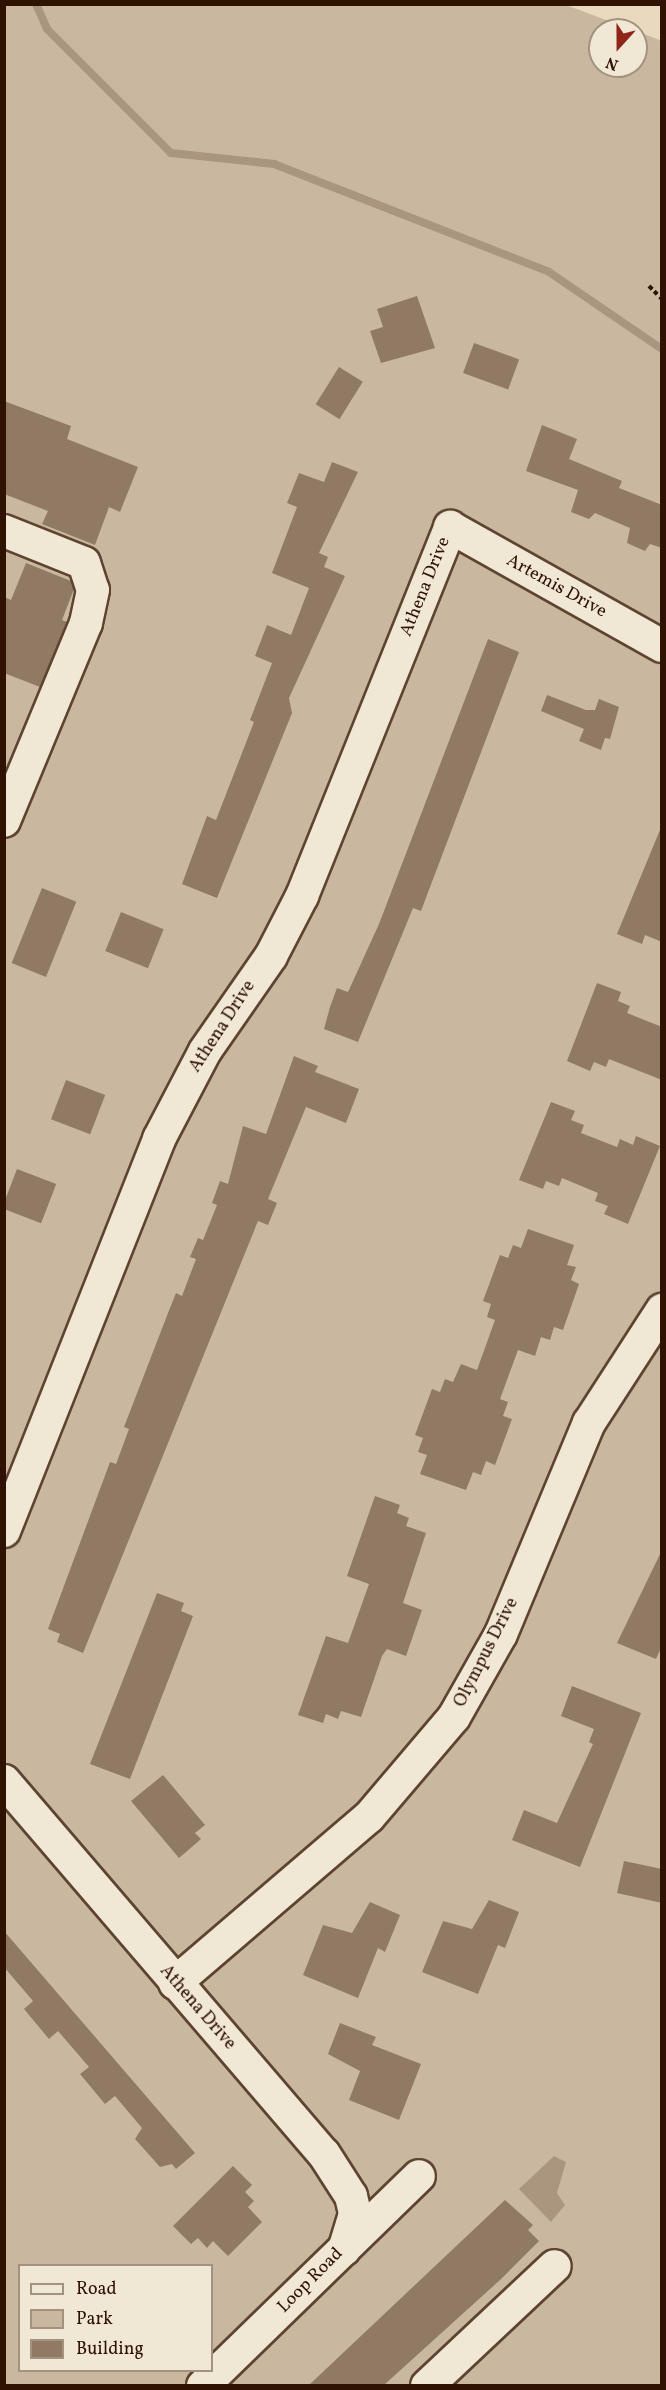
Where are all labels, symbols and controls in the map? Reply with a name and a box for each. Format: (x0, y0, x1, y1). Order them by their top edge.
north arrow (588, 18, 648, 78)
text: N (603, 51, 622, 75)
street label: Athena Drive (396, 534, 456, 640)
street label: Artemis Drive (502, 551, 610, 623)
street label: Athena Drive (185, 977, 261, 1077)
street label: Olympus Drive (450, 1595, 524, 1711)
street label: Athena Drive (154, 1961, 240, 2055)
street label: Loop Road (274, 2244, 348, 2318)
legend (18, 2264, 213, 2372)
text: Road (76, 2277, 117, 2302)
text: Park (76, 2307, 113, 2332)
text: Building (76, 2337, 144, 2362)

